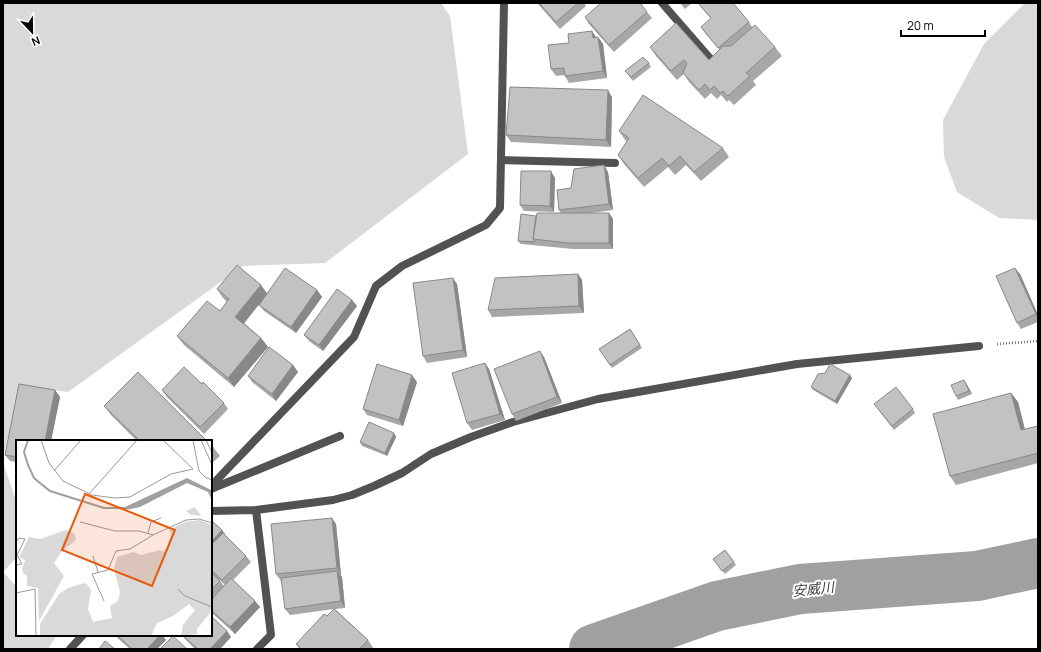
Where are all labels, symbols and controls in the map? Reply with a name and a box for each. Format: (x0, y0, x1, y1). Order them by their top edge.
north arrow (12, 12, 52, 52)
scale bar (901, 12, 985, 38)
text: 20 m (907, 17, 934, 34)
text: N (29, 33, 42, 50)
inset map (16, 440, 212, 636)
water label: 安威川 (791, 577, 837, 600)

